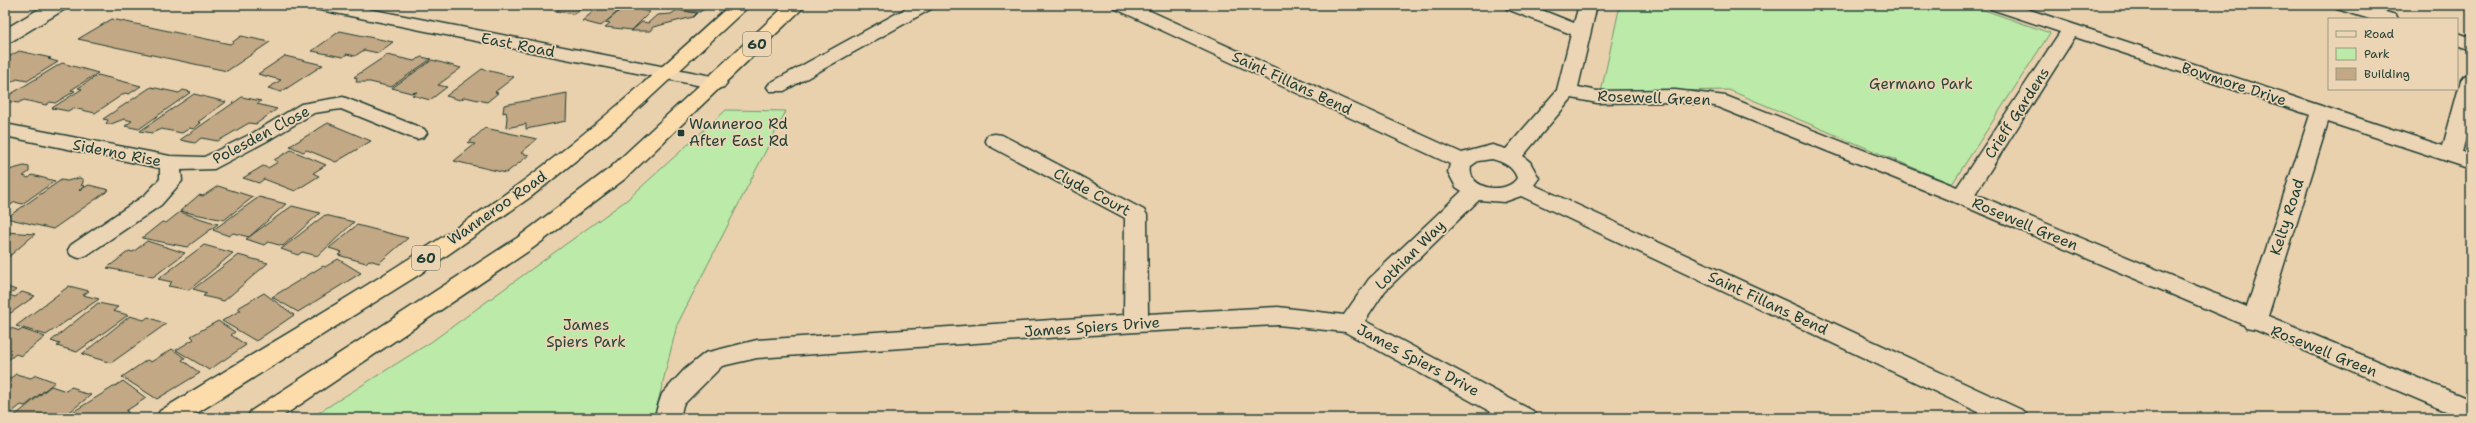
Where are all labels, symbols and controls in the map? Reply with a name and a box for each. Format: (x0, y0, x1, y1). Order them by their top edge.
legend (2328, 18, 2458, 90)
text: Road (2364, 26, 2395, 42)
street label: East Road (479, 28, 557, 62)
road number: 60 (743, 32, 771, 56)
street label: Saint Fillans Bend (1229, 46, 1356, 120)
text: Park (2364, 46, 2390, 62)
street label: Bowmore Drive (2179, 58, 2289, 110)
street label: Crieff Gardens (1980, 64, 2054, 162)
text: Building (2364, 66, 2410, 82)
park label: Germano Park (1869, 74, 1973, 94)
street label: Rosewell Green (1597, 86, 1711, 110)
street label: Polesden Close (209, 101, 313, 169)
place label: Wanneroo Rd After East Rd (689, 114, 789, 151)
marker: Wanneroo Rd After East Rd (676, 128, 686, 138)
street label: Siderno Rise (71, 135, 163, 171)
street label: Clyde Court (1050, 163, 1134, 221)
street label: Wanneroo Road (443, 166, 551, 250)
street label: Kelty Road (2265, 176, 2309, 258)
street label: Rosewell Green (1969, 193, 2081, 255)
street label: Lothian Way (1371, 216, 1449, 294)
road number: 60 (412, 246, 440, 270)
street label: Saint Fillans Bend (1705, 266, 1832, 340)
street label: James Spiers Drive (1023, 312, 1161, 342)
park label: James Spiers Park (546, 315, 626, 352)
street label: James Spiers Drive (1353, 319, 1483, 401)
street label: Rosewell Green (2268, 321, 2380, 381)

